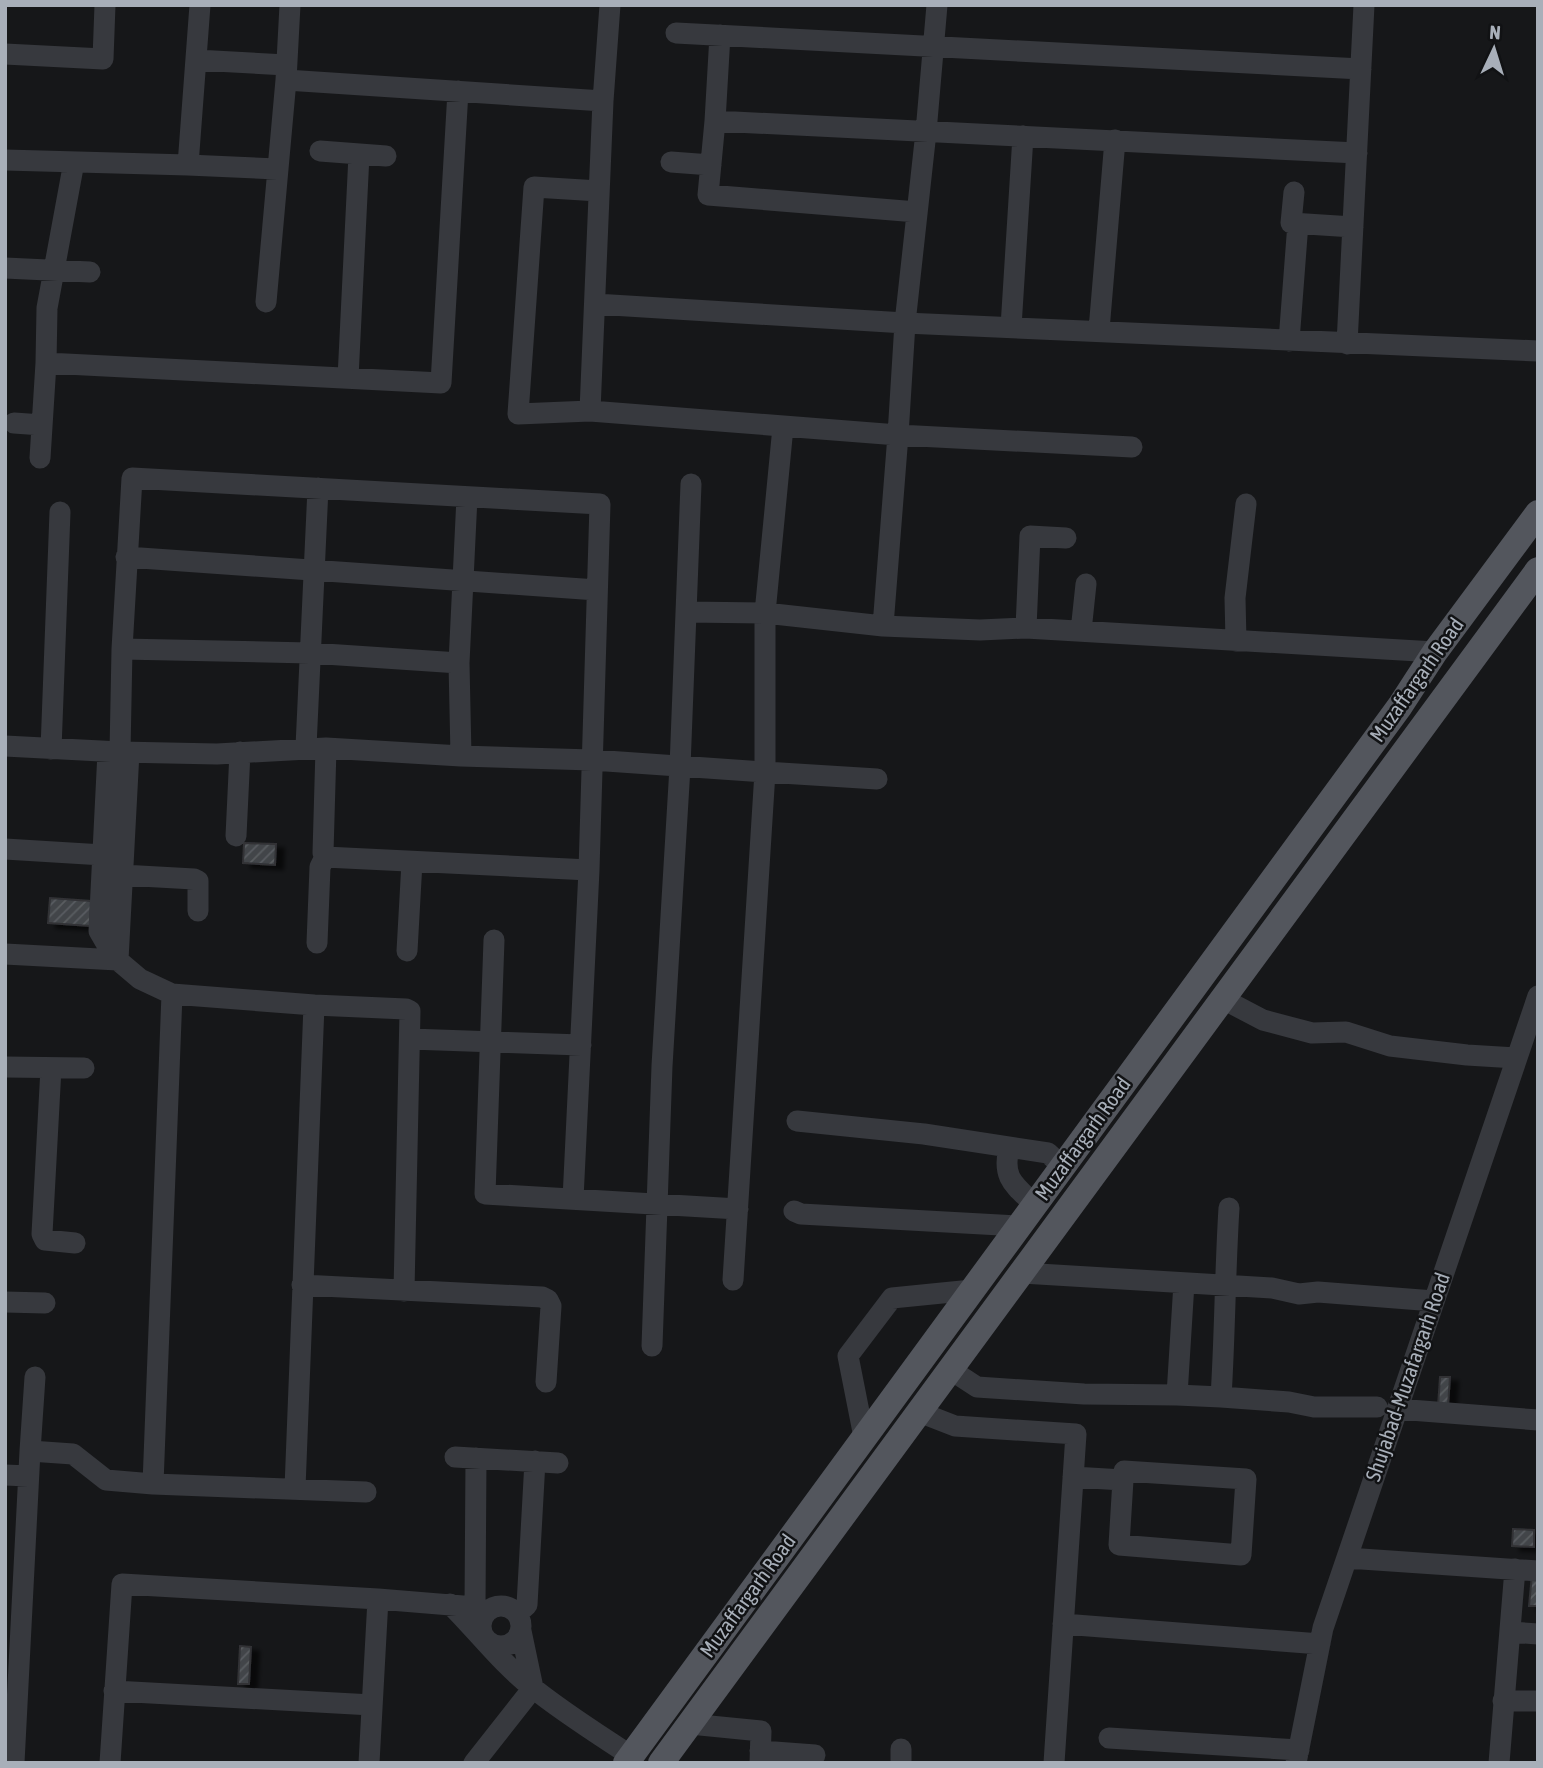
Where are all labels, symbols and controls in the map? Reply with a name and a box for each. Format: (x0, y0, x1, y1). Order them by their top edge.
north arrow (1459, 14, 1529, 84)
text: N (1489, 21, 1502, 43)
street label: Muzaffargarh Road (1364, 613, 1468, 746)
street label: Muzaffargarh Road (1030, 1072, 1135, 1205)
street label: Shujabad-Muzafargarh Road (1360, 1269, 1454, 1484)
street label: Muzaffargarh Road (695, 1529, 800, 1662)

